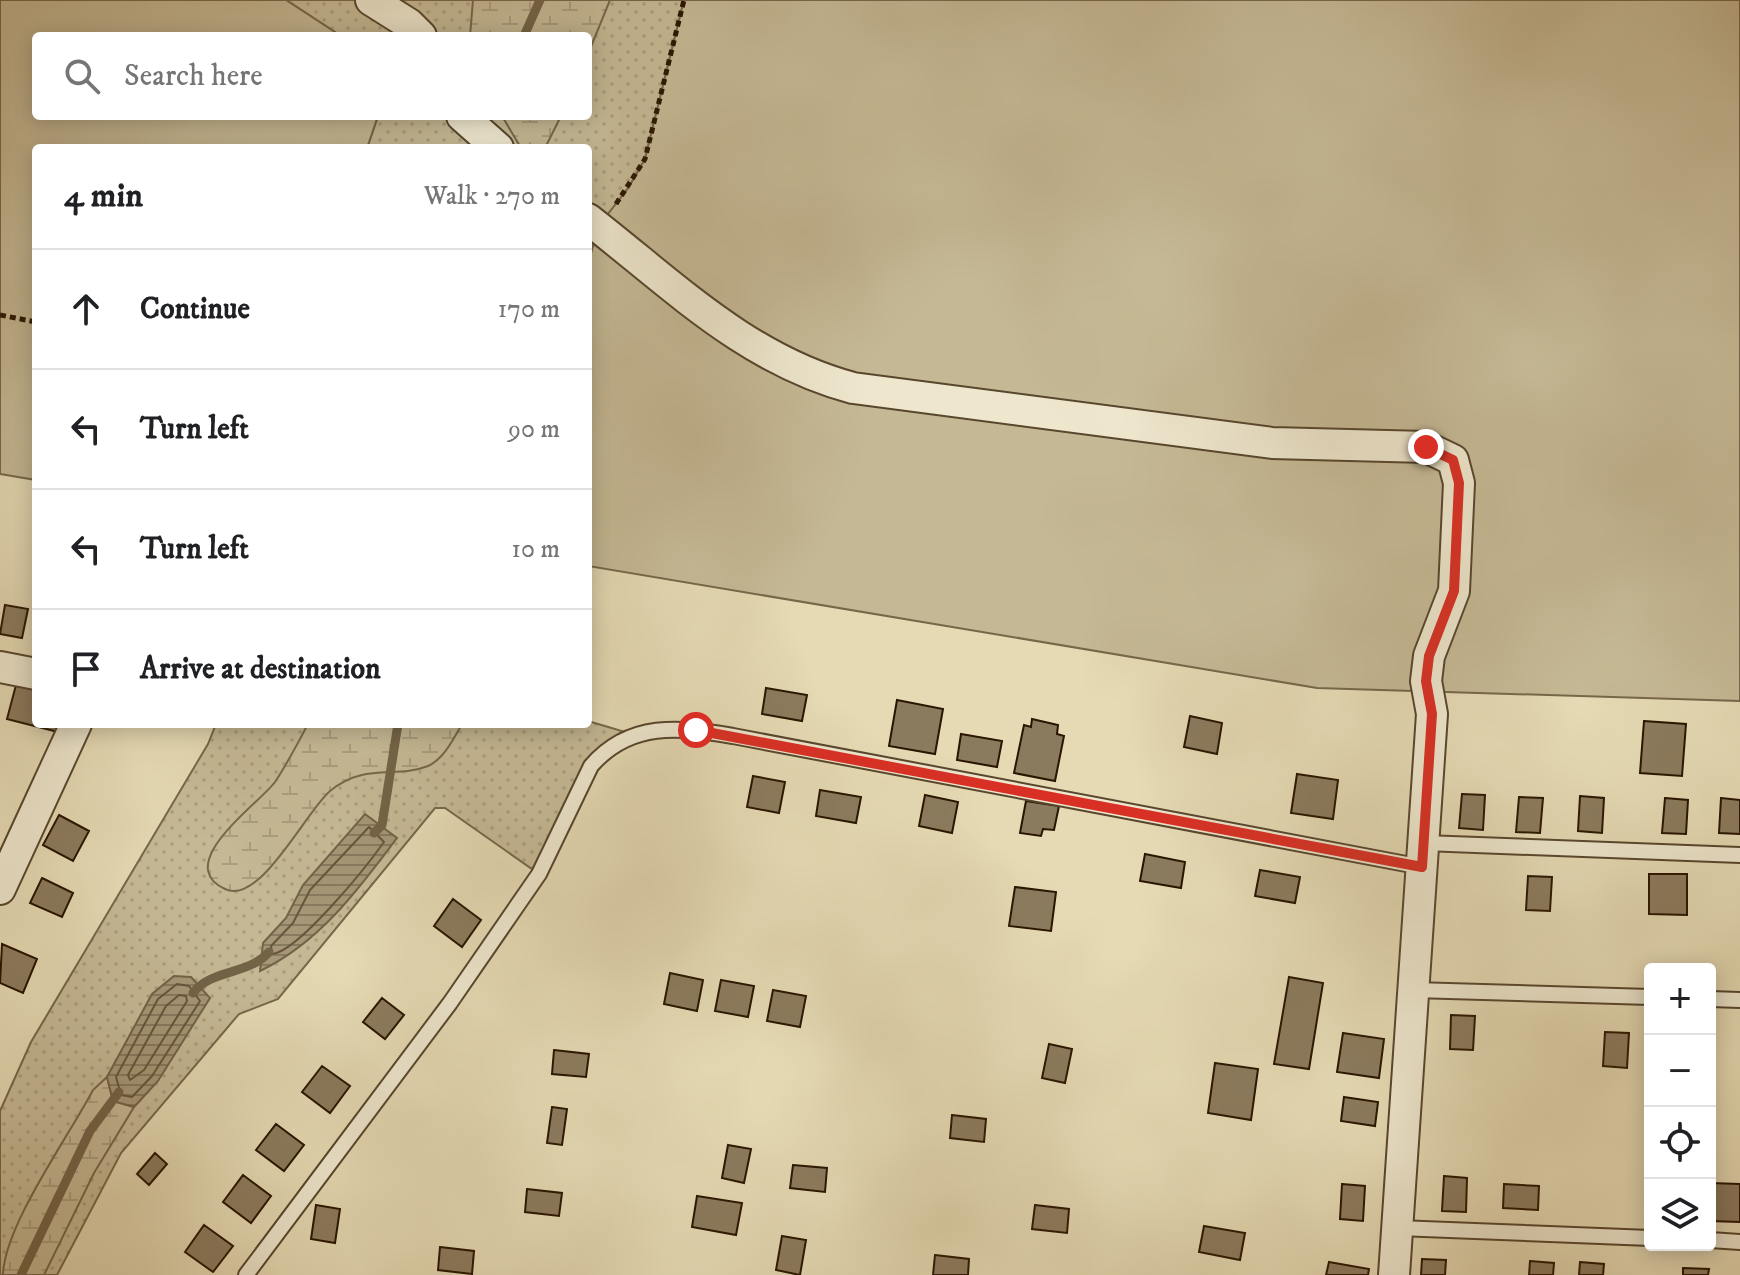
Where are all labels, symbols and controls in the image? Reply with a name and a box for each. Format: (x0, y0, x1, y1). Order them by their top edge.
search box (32, 32, 592, 120)
icon: search (60, 54, 104, 98)
text: Search here (124, 58, 263, 95)
text: 4 min (64, 175, 143, 217)
text: Walk · 270 m (424, 180, 560, 213)
icon: ahead (64, 287, 108, 331)
text: Continue (140, 291, 250, 328)
text: 170 m (498, 293, 560, 326)
icon: left (64, 407, 108, 451)
text: Turn left (140, 411, 249, 448)
text: 90 m (508, 413, 560, 446)
route end (1408, 429, 1444, 465)
icon: left (64, 527, 108, 571)
text: Turn left (140, 531, 249, 568)
text: 10 m (511, 533, 560, 566)
icon: arrive (64, 647, 108, 691)
text: Arrive at destination (140, 651, 381, 688)
route start (678, 712, 714, 748)
map controls (1644, 963, 1716, 1251)
button: + (1644, 963, 1716, 1035)
button: − (1644, 1035, 1716, 1107)
button: locate (1644, 1107, 1716, 1179)
button: layers (1644, 1179, 1716, 1251)

